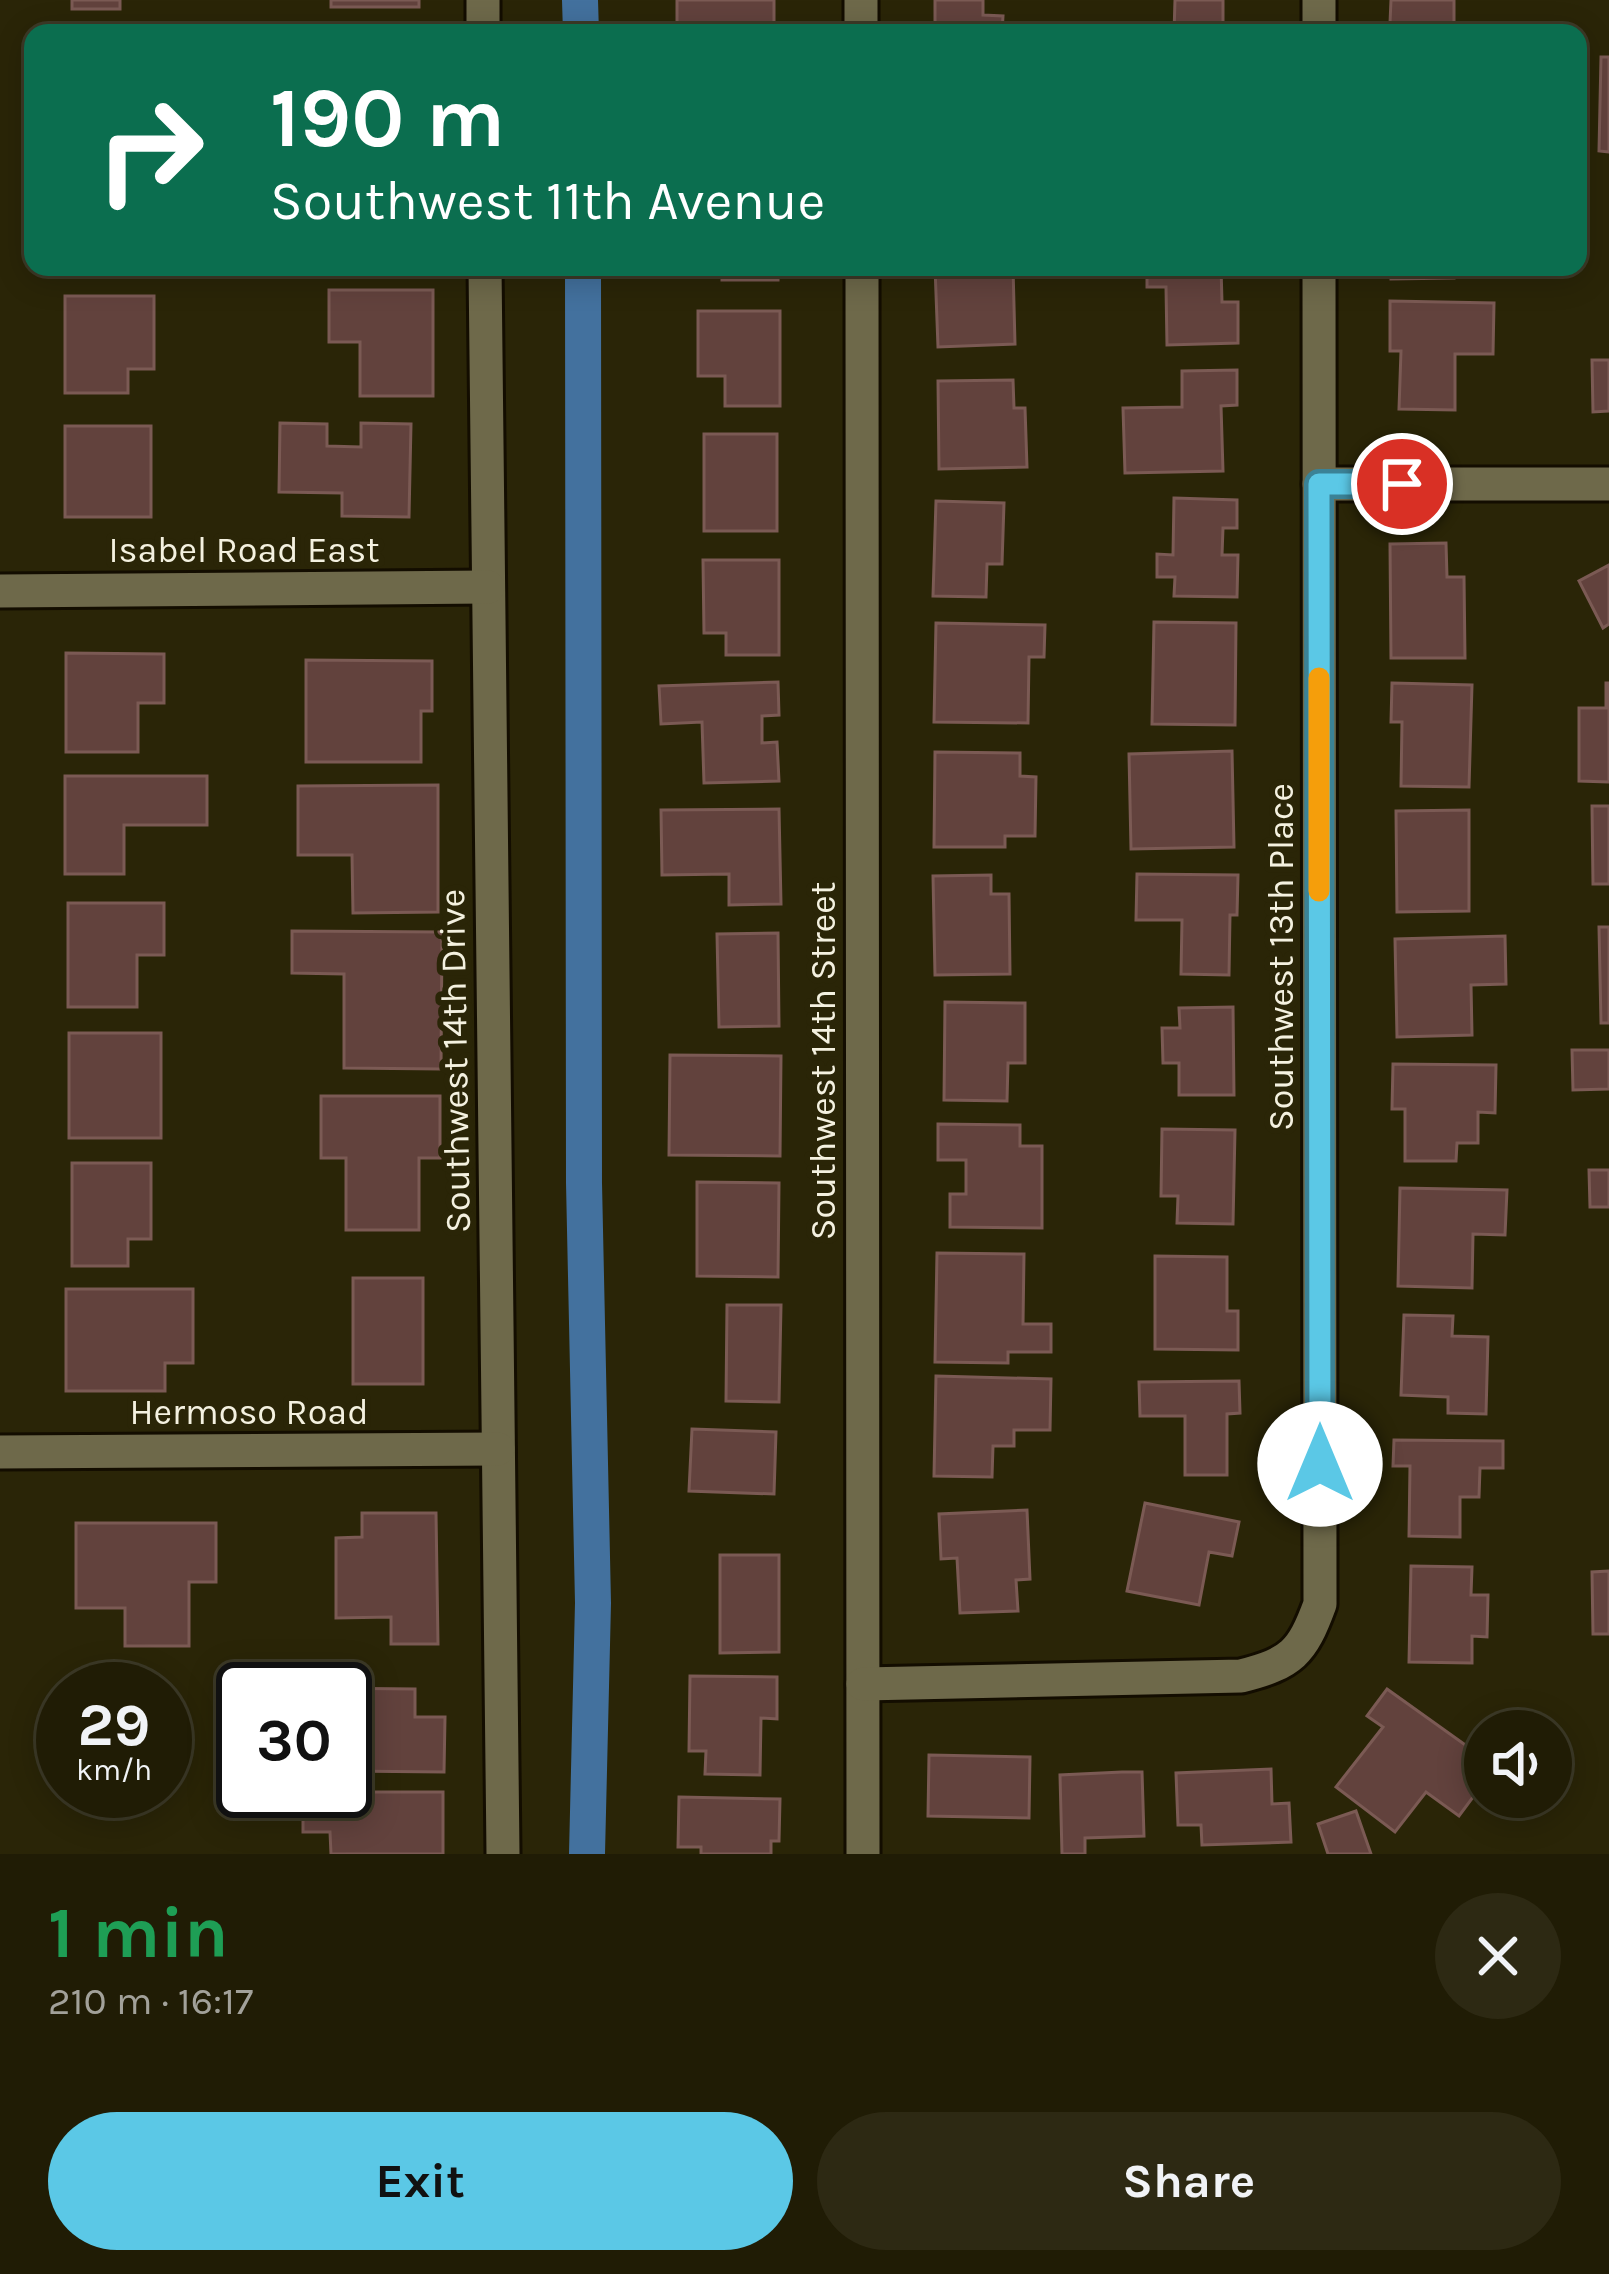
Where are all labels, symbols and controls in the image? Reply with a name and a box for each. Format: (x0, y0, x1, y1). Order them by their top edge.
text: 190 m (270, 69, 505, 167)
icon: right (72, 72, 228, 228)
text: Southwest 11th Avenue (270, 169, 825, 233)
pin (1351, 433, 1453, 535)
icon: arrive (1369, 451, 1435, 517)
street label: Isabel Road East (108, 529, 380, 571)
street label: Southwest 13th Place (1260, 783, 1302, 1131)
street label: Southwest 14th Street (802, 882, 844, 1240)
street label: Southwest 14th Drive (431, 889, 479, 1233)
street label: Hermoso Road (130, 1391, 368, 1433)
position arrow (1257, 1401, 1383, 1527)
speed limit sign: 30 (216, 1662, 372, 1818)
text: 29 (78, 1690, 150, 1760)
map controls (1464, 1710, 1572, 1818)
button: sound (1464, 1710, 1572, 1818)
text: km/h (76, 1752, 152, 1788)
text: 1 min (48, 1891, 229, 1975)
button: close (1435, 1893, 1561, 2019)
text: 210 m · 16:17 (48, 1978, 253, 2024)
button: Exit (48, 2112, 793, 2250)
button: Share (817, 2112, 1561, 2250)

